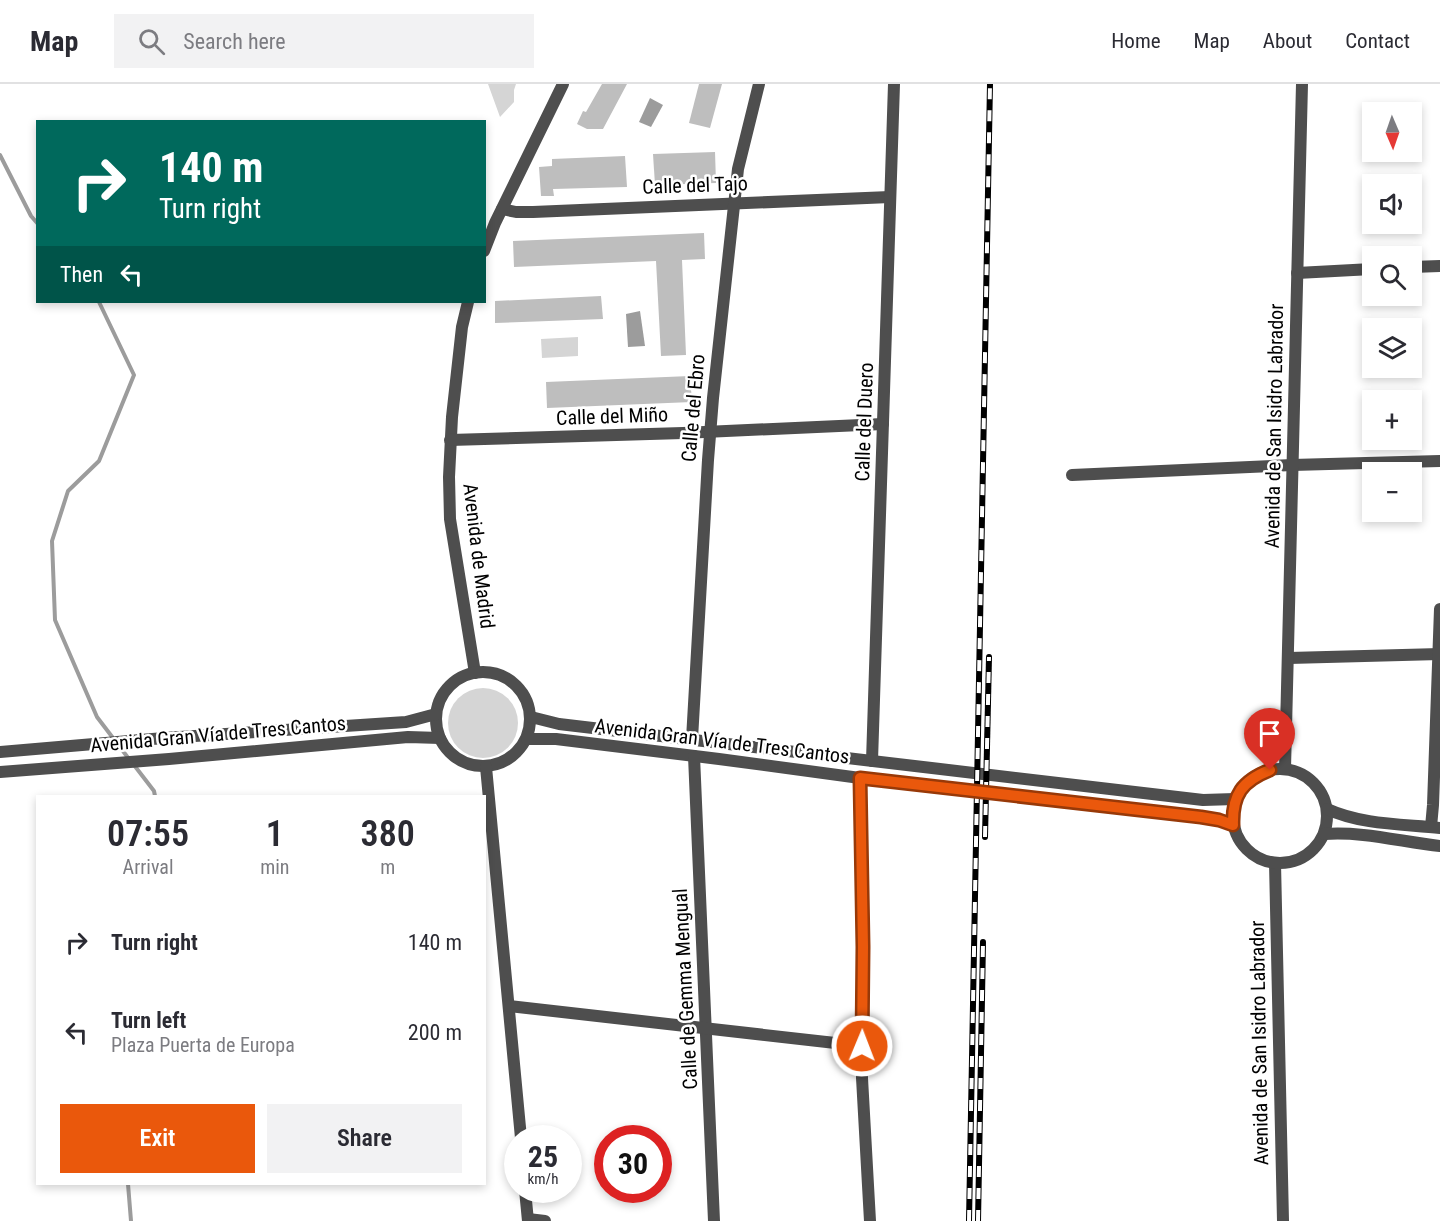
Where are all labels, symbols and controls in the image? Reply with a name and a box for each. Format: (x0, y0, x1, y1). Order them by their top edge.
search box (114, 14, 534, 68)
text: Map (30, 25, 78, 58)
icon: search (135, 25, 168, 58)
text: Search here (183, 29, 286, 54)
text: Home (1111, 29, 1161, 53)
text: Map (1194, 29, 1230, 53)
text: About (1263, 29, 1312, 53)
text: Contact (1345, 29, 1410, 53)
north arrow (1362, 102, 1422, 162)
map controls (1362, 102, 1422, 522)
text: 140 m (159, 143, 264, 192)
icon: right (60, 144, 138, 222)
street label: Calle del Tajo (642, 171, 748, 199)
button: sound (1362, 174, 1422, 234)
text: Turn right (159, 193, 261, 225)
button: search (1362, 246, 1422, 306)
icon: left (115, 258, 148, 291)
text: Then (60, 262, 103, 287)
street label: Avenida de San Isidro Labrador (1260, 303, 1288, 549)
button: layers (1362, 318, 1422, 378)
street label: Calle del Ebro (676, 353, 710, 463)
street label: Calle del Duero (850, 362, 878, 482)
button: + (1362, 390, 1422, 450)
street label: Calle del Miño (556, 402, 668, 430)
button: − (1362, 462, 1422, 522)
street label: Avenida de Madrid (458, 482, 500, 630)
pin (1244, 708, 1295, 770)
street label: Avenida Gran Vía de Tres Cantos (89, 711, 347, 757)
street label: Avenida Gran Vía de Tres Cantos (593, 713, 851, 769)
icon: arrive (1253, 717, 1286, 750)
text: 07:55 (107, 813, 189, 855)
text: 1 (266, 813, 284, 855)
text: 380 (361, 813, 415, 855)
text: Arrival (123, 855, 174, 879)
text: min (260, 855, 289, 879)
text: m (380, 855, 395, 879)
street label: Calle de Gemma Mengual (668, 888, 702, 1090)
street label: Avenida de San Isidro Labrador (1245, 920, 1273, 1166)
icon: right (60, 926, 93, 959)
text: Turn right (111, 930, 198, 955)
text: 140 m (408, 930, 462, 955)
text: Turn left (111, 1008, 186, 1033)
position arrow (830, 1014, 894, 1078)
icon: left (60, 1016, 93, 1049)
text: 200 m (408, 1020, 462, 1045)
text: Plaza Puerta de Europa (111, 1033, 295, 1057)
button: Exit (60, 1104, 255, 1173)
button: Share (267, 1104, 462, 1173)
speed limit sign: 30 (594, 1125, 672, 1203)
text: 25 (528, 1139, 558, 1174)
text: km/h (528, 1170, 558, 1188)

